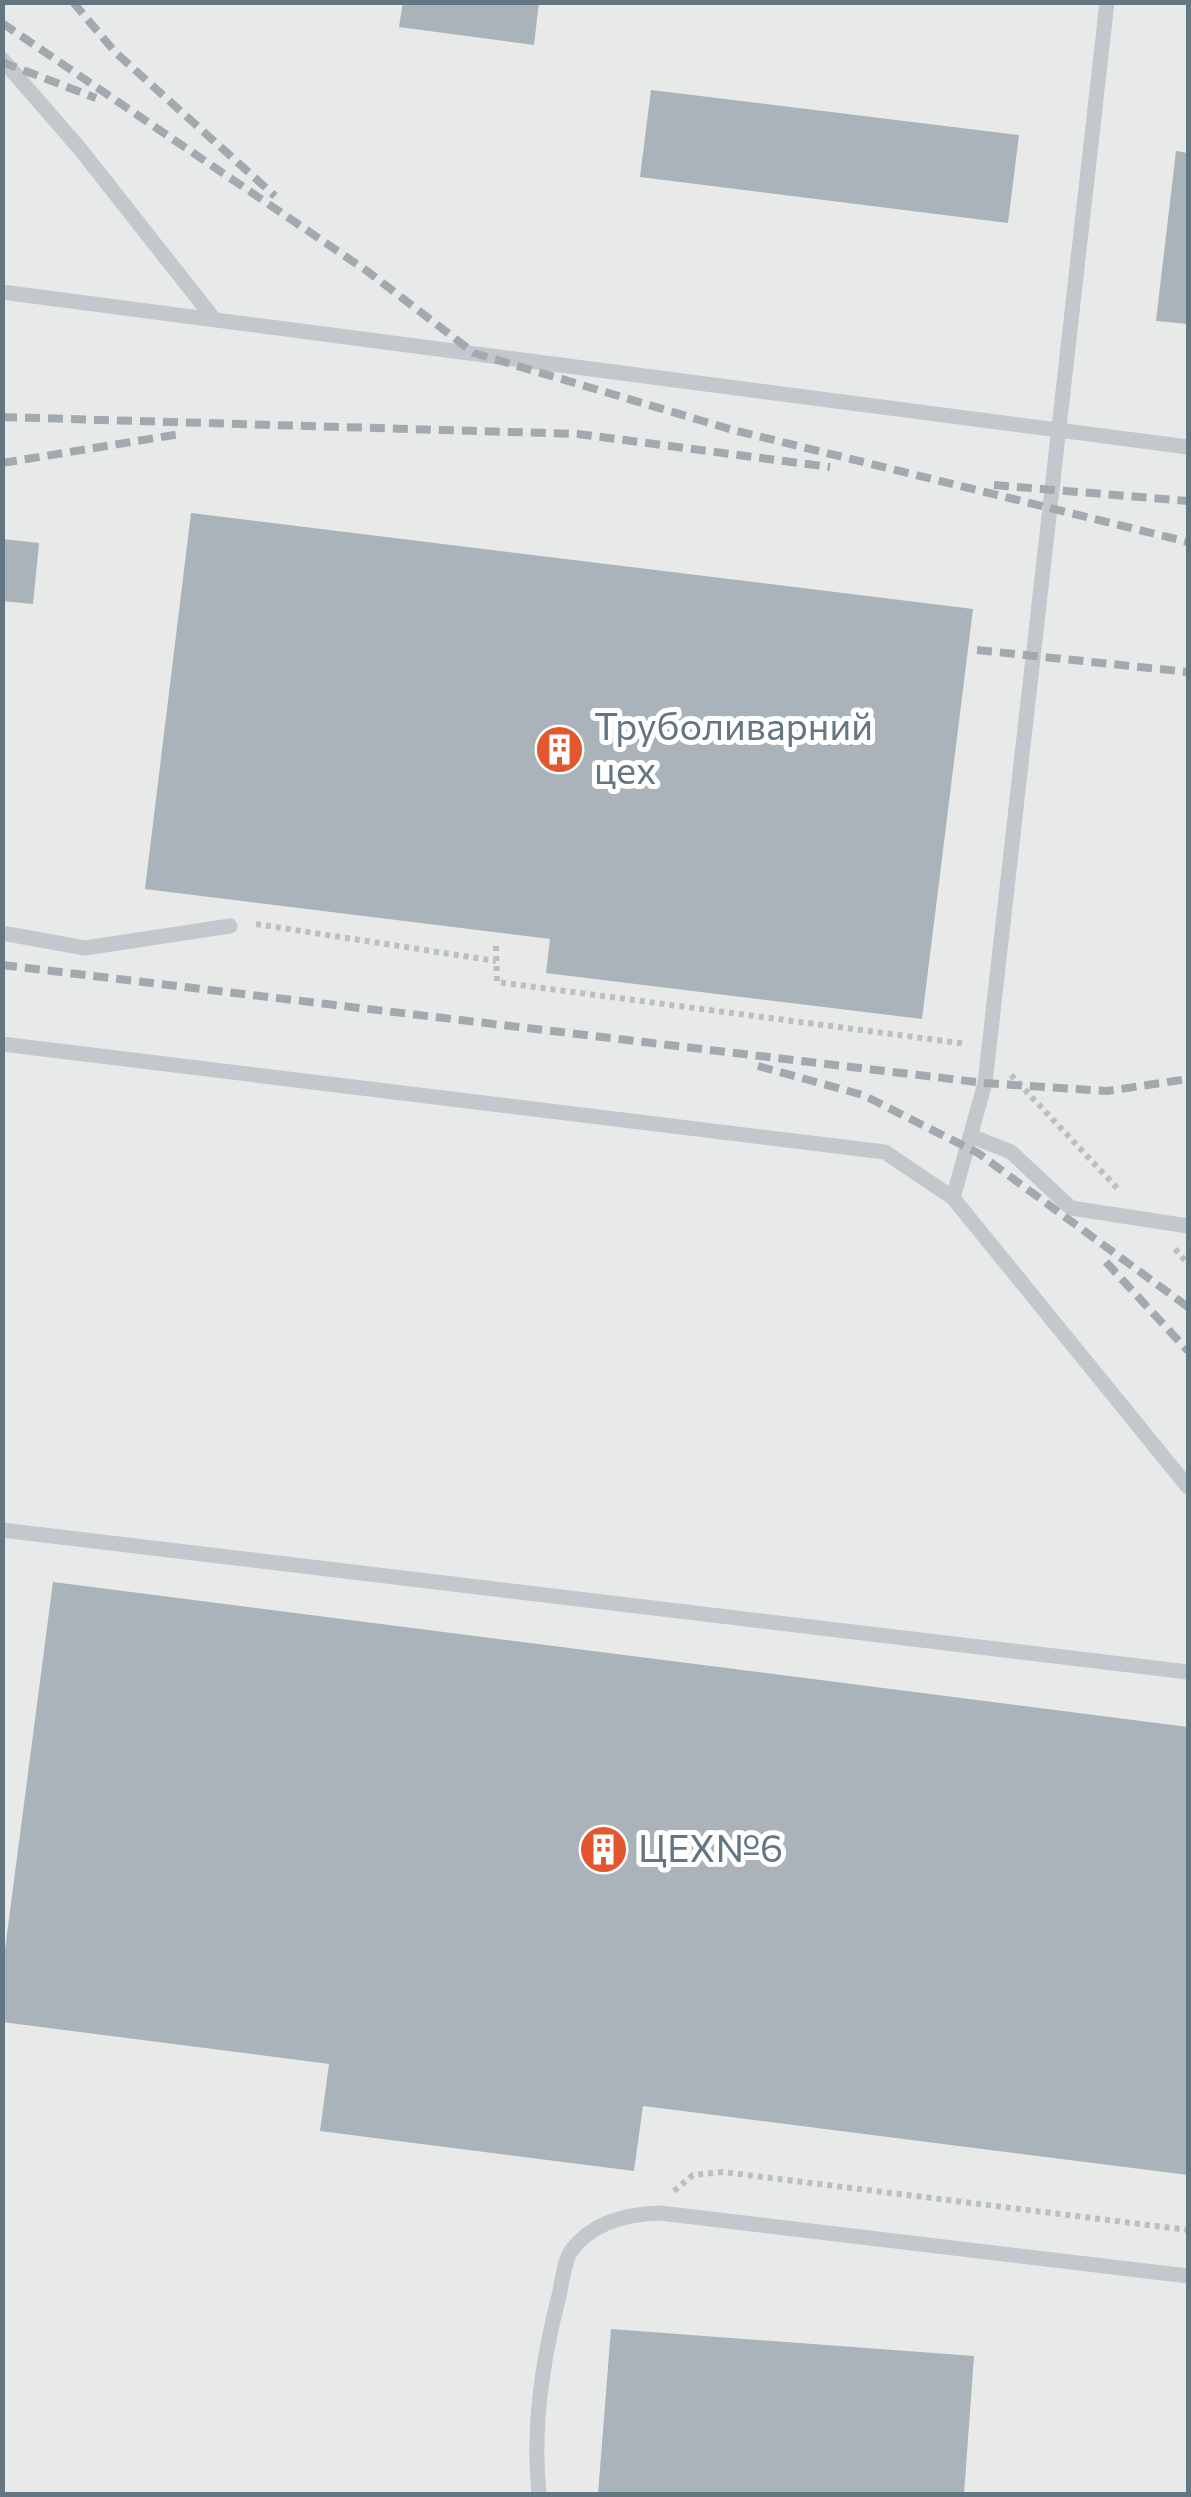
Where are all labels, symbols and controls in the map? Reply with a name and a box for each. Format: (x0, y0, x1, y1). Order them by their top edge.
place label: Труболиварний цех (594, 701, 873, 792)
building icon: Труболиварний цех (533, 723, 585, 775)
building icon: ЦЕХ№6 (577, 1823, 629, 1875)
place label: ЦЕХ№6 (638, 1823, 783, 1870)

